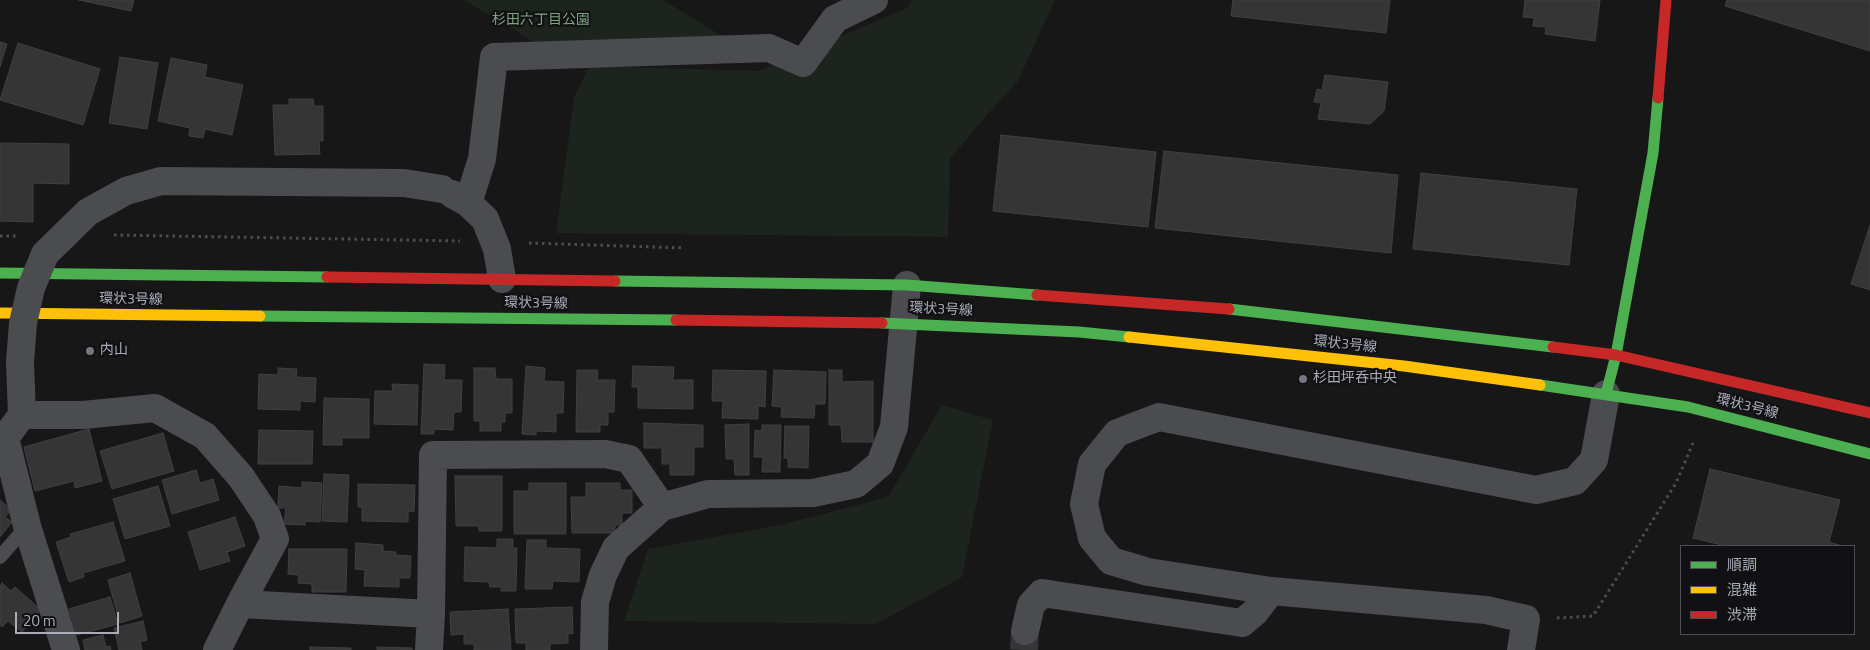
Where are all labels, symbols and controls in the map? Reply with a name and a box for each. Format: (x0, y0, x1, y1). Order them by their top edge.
park label: 杉田六丁目公園 (492, 13, 590, 29)
street label: 環状3号線 (99, 291, 163, 309)
street label: 環状3号線 (504, 295, 568, 313)
street label: 環状3号線 (909, 300, 973, 320)
street label: 環状3号線 (1312, 333, 1378, 357)
place label: 内山 (100, 343, 128, 359)
marker: 内山 (84, 345, 96, 357)
place label: 杉田坪呑中央 (1313, 371, 1397, 387)
marker: 杉田坪呑中央 (1297, 373, 1309, 385)
street label: 環状3号線 (1714, 391, 1780, 423)
legend (1680, 545, 1855, 635)
text: 順調 (1727, 553, 1757, 576)
text: 混雑 (1727, 578, 1757, 601)
scale bar (18, 602, 121, 634)
text: 渋滞 (1727, 603, 1757, 626)
text: 20 m (23, 609, 56, 632)

